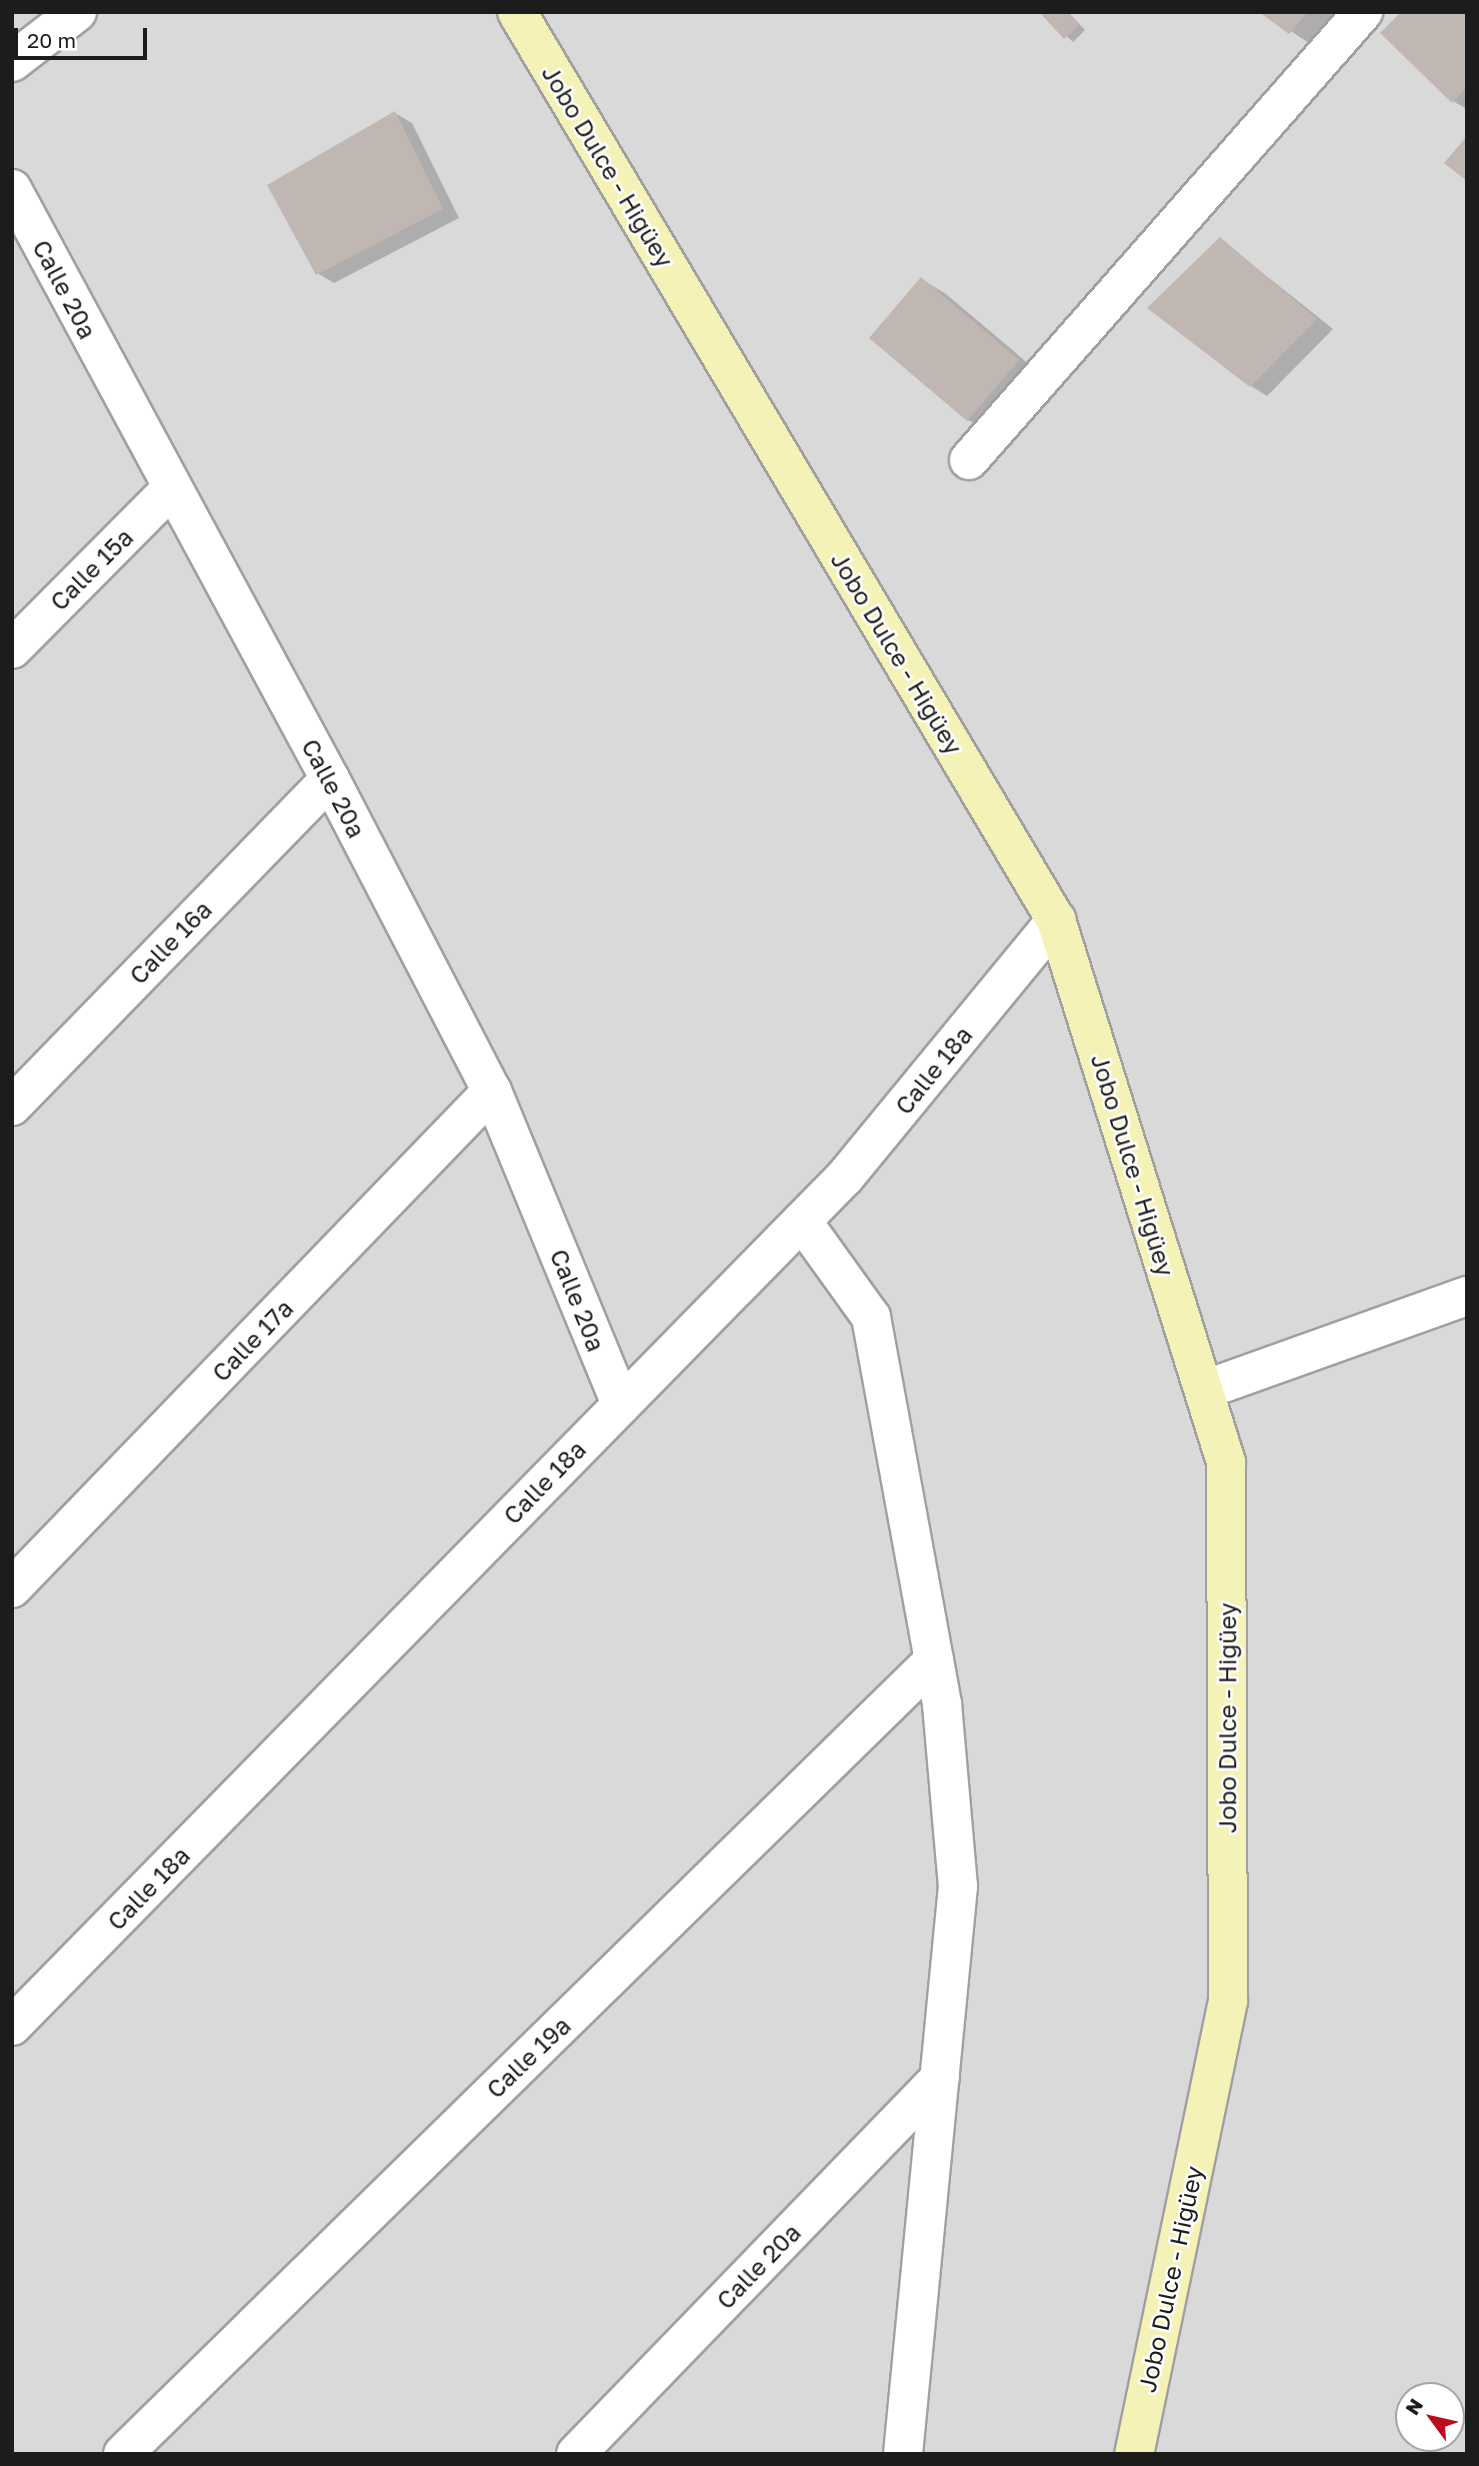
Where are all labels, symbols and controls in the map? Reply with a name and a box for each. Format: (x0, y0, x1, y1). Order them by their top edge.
scale bar (18, 14, 150, 58)
text: 20 m (27, 27, 76, 53)
street label: Jobo Dulce - Higüey (536, 60, 680, 272)
street label: Calle 20ª (27, 235, 103, 343)
street label: Calle 15ª (44, 522, 138, 616)
street label: Jobo Dulce - Higüey (825, 547, 969, 759)
street label: Calle 20ª (296, 734, 372, 842)
street label: Calle 16ª (123, 894, 217, 990)
street label: Calle 18ª (889, 1020, 977, 1120)
street label: Jobo Dulce - Higüey (1086, 1051, 1180, 1279)
street label: Calle 20ª (545, 1245, 611, 1355)
street label: Calle 17ª (206, 1293, 298, 1387)
street label: Calle 18ª (497, 1434, 591, 1530)
street label: Jobo Dulce - Higüey (1213, 1603, 1241, 1833)
street label: Calle 18ª (101, 1840, 195, 1936)
street label: Calle 19ª (480, 2010, 576, 2104)
street label: Jobo Dulce - Higüey (1132, 2163, 1208, 2395)
street label: Calle 20ª (710, 2217, 806, 2315)
north arrow (1395, 2382, 1465, 2452)
text: N (1400, 2394, 1427, 2419)

